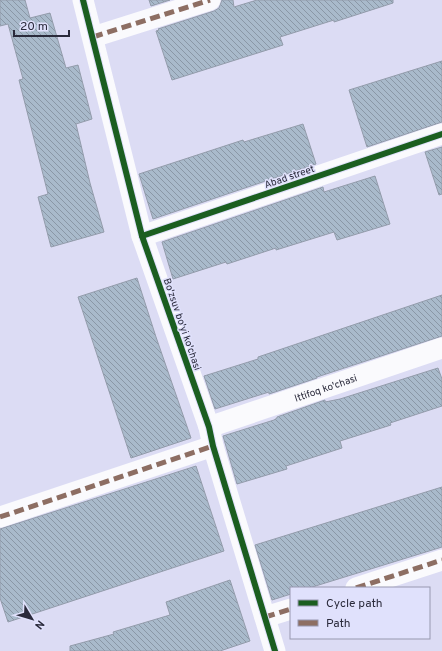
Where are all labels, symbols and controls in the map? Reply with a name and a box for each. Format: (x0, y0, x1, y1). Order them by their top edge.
scale bar (14, 12, 69, 38)
text: 20 m (20, 19, 48, 35)
street label: Abad street (263, 163, 316, 192)
street label: Bo'zsuv bo'yi ko'chasi (160, 277, 203, 372)
street label: Ittifoq ko'chasi (293, 372, 359, 406)
legend (290, 587, 430, 639)
text: Cycle path (326, 596, 383, 612)
north arrow (12, 599, 52, 639)
text: Path (326, 616, 351, 632)
text: N (31, 617, 47, 632)

